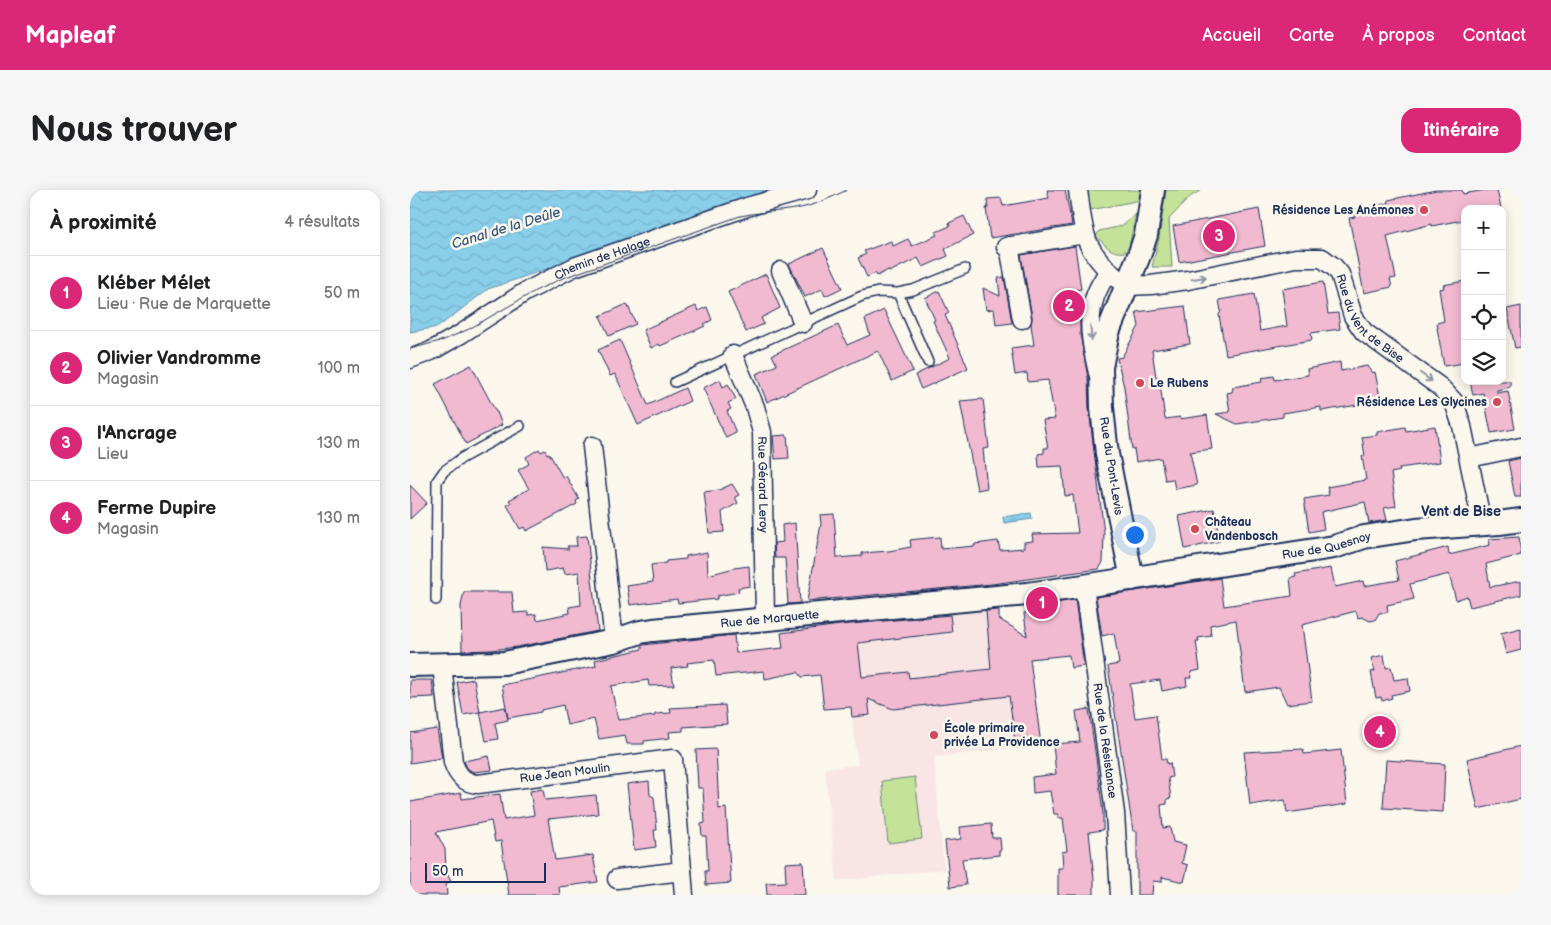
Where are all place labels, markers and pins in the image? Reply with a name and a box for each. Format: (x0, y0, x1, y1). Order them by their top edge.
place label: Résidence Les Anémones (1272, 203, 1414, 218)
marker: Résidence Les Anémones (1418, 204, 1430, 216)
pin: 3 (1203, 217, 1235, 255)
pin: 2 (1053, 287, 1085, 325)
place label: Le Rubens (1150, 376, 1208, 391)
marker: Le Rubens (1134, 377, 1146, 389)
place label: Résidence Les Glycines (1357, 395, 1487, 410)
marker: Résidence Les Glycines (1491, 396, 1503, 408)
place label: Château Vandenbosch (1205, 515, 1278, 544)
marker: Château Vandenbosch (1189, 523, 1201, 535)
pin: 1 (1026, 584, 1058, 622)
pin: 4 (1364, 713, 1396, 751)
place label: École primaire privée La Providence (944, 719, 1060, 750)
marker: École primaire privée La Providence (928, 729, 940, 741)

